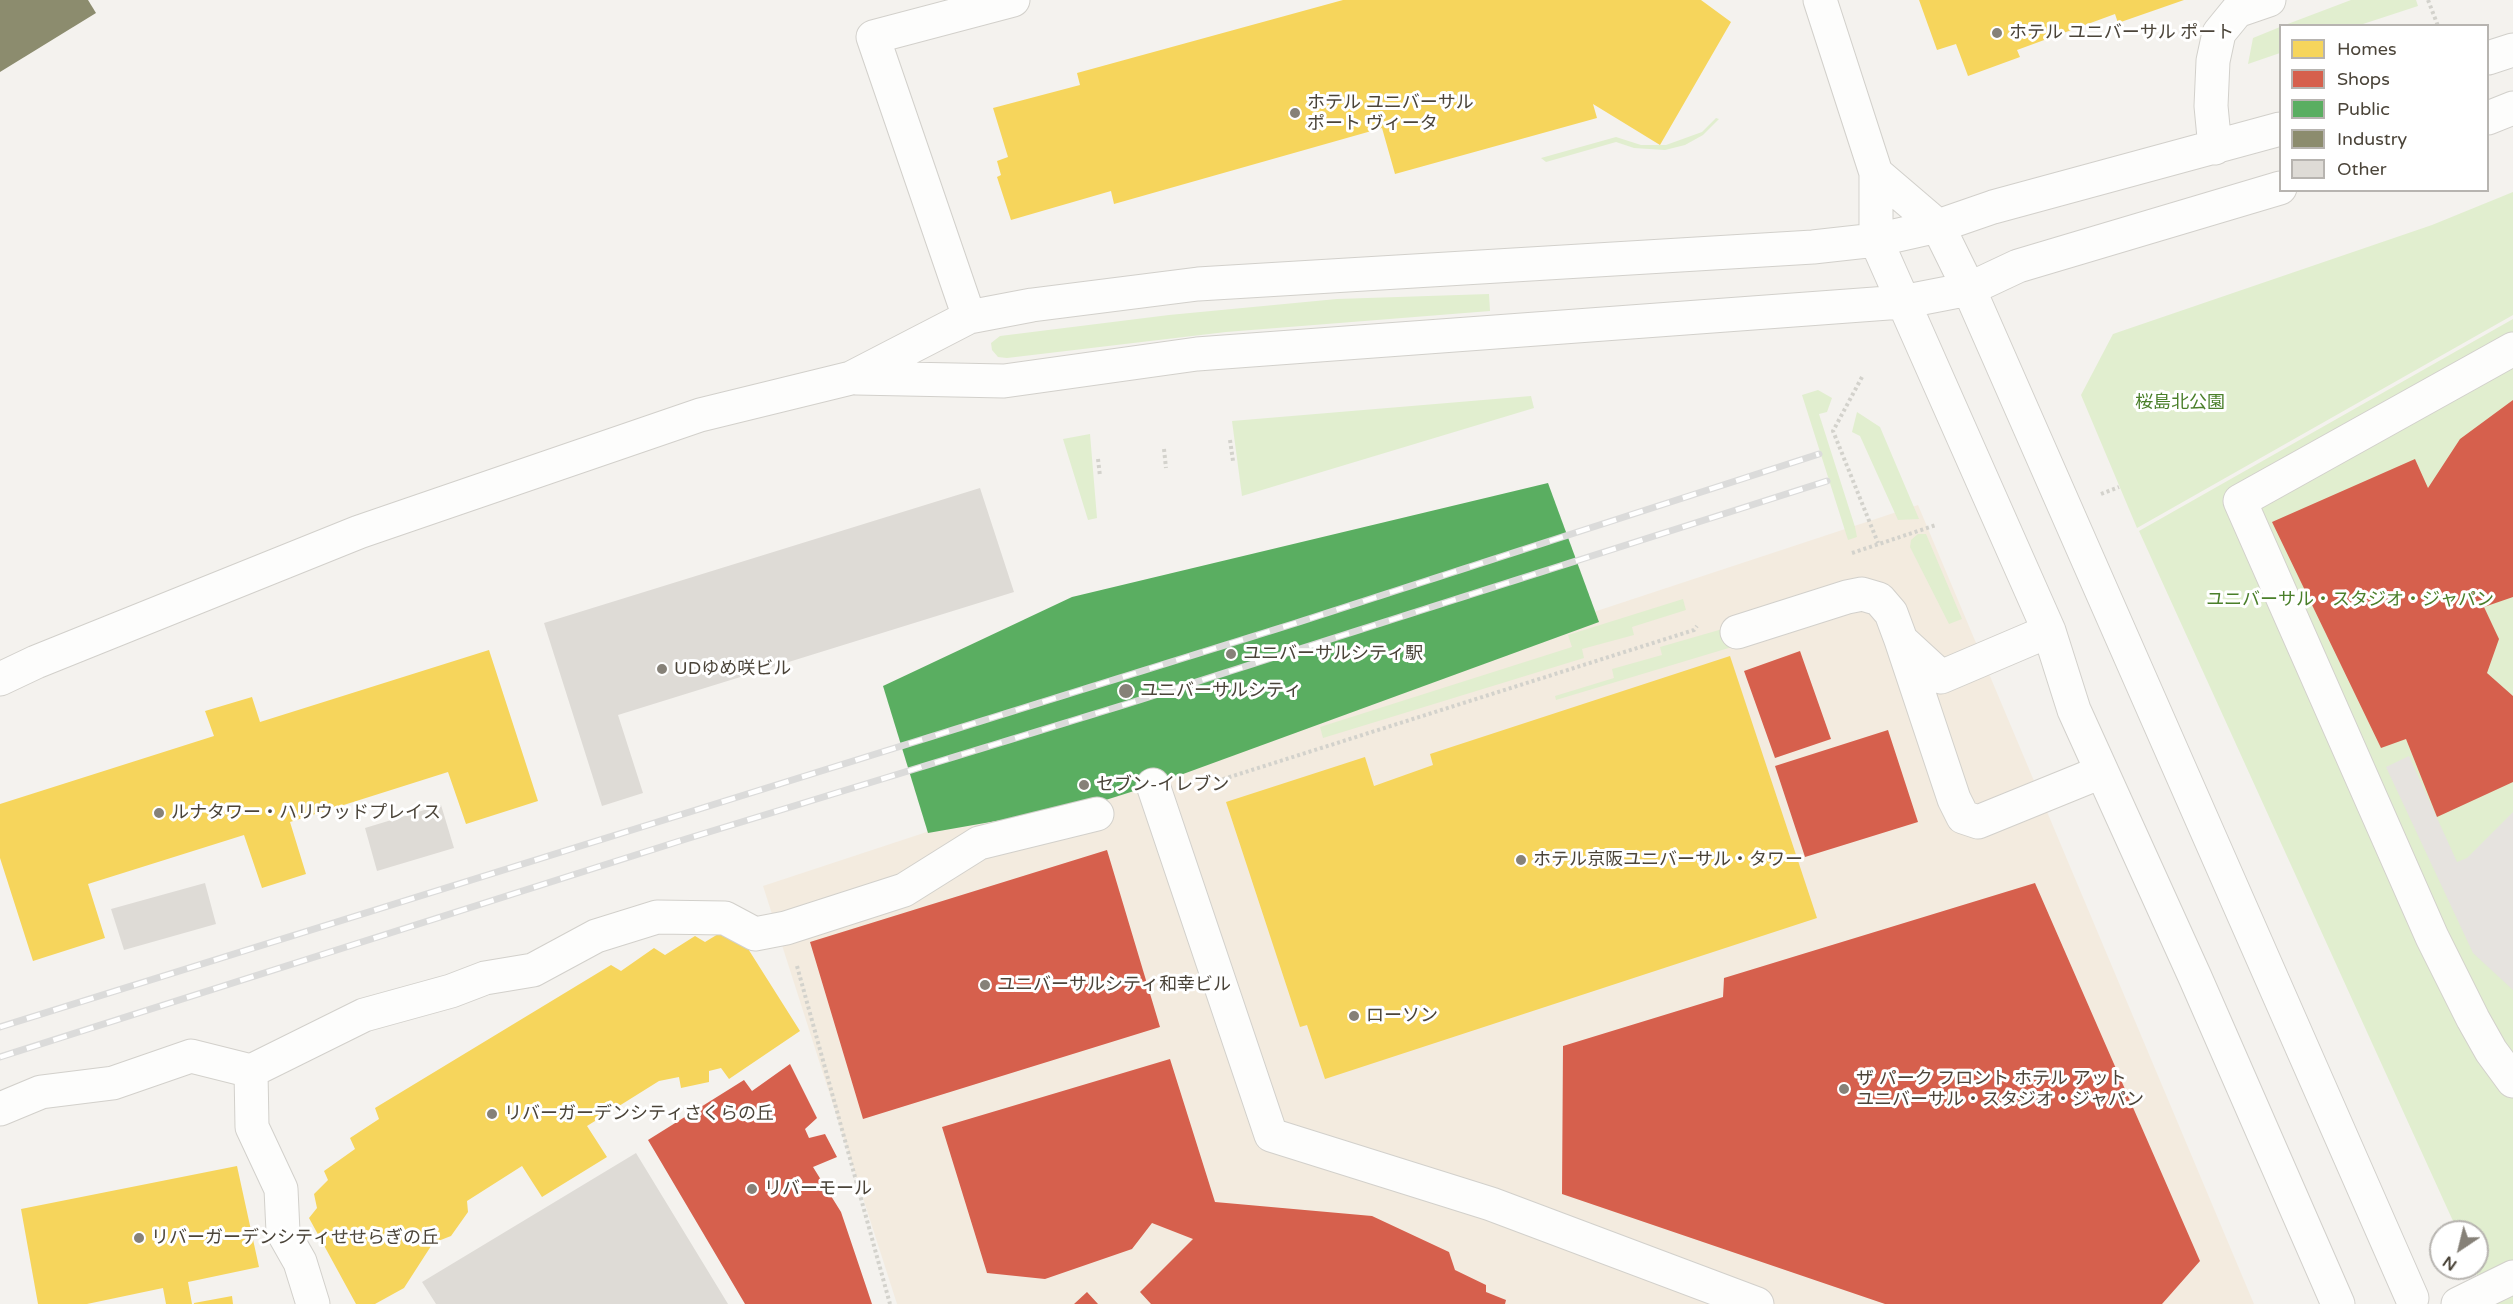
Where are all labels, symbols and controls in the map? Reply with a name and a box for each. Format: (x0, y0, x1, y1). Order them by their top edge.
place label: ホテル ユニバーサル ポート (2009, 22, 2234, 44)
legend (2279, 24, 2489, 192)
marker: ホテル ユニバーサル ポート (1990, 26, 2004, 40)
text: Homes (2337, 38, 2397, 60)
text: Shops (2337, 68, 2390, 90)
place label: ホテル ユニバーサル ポート ヴィータ (1307, 92, 1474, 134)
text: Public (2337, 98, 2390, 120)
marker: ホテル ユニバーサル ポート ヴィータ (1288, 106, 1302, 120)
text: Industry (2337, 128, 2407, 150)
text: Other (2337, 158, 2387, 180)
park label: 桜島北公園 (2135, 392, 2225, 414)
park label: ユニバーサル・スタジオ・ジャパン (2206, 589, 2494, 611)
place label: ユニバーサルシティ駅 (1243, 643, 1423, 665)
marker: ユニバーサルシティ駅 (1224, 647, 1238, 661)
place label: UDゆめ咲ビル (674, 658, 791, 680)
marker: UDゆめ咲ビル (655, 662, 669, 676)
place label: ユニバーサルシティ (1140, 680, 1302, 702)
marker: ユニバーサルシティ (1117, 682, 1135, 700)
place label: セブン-イレブン (1096, 774, 1229, 796)
marker: セブン-イレブン (1077, 778, 1091, 792)
place label: ルナタワー・ハリウッドプレイス (171, 802, 441, 824)
marker: ルナタワー・ハリウッドプレイス (152, 806, 166, 820)
place label: ホテル京阪ユニバーサル・タワー (1533, 849, 1803, 871)
marker: ホテル京阪ユニバーサル・タワー (1514, 853, 1528, 867)
place label: ユニバーサルシティ和幸ビル (997, 974, 1231, 996)
marker: ユニバーサルシティ和幸ビル (978, 978, 992, 992)
place label: ローソン (1366, 1005, 1438, 1027)
marker: ローソン (1347, 1009, 1361, 1023)
place label: ザ パーク フロント ホテル アット ユニバーサル・スタジオ・ジャパン (1856, 1068, 2144, 1110)
marker: ザ パーク フロント ホテル アット ユニバーサル・スタジオ・ジャパン (1837, 1082, 1851, 1096)
place label: リバーガーデンシティさくらの丘 (504, 1103, 774, 1125)
marker: リバーガーデンシティさくらの丘 (485, 1107, 499, 1121)
place label: リバーモール (764, 1178, 872, 1200)
marker: リバーモール (745, 1182, 759, 1196)
north arrow (2429, 1220, 2489, 1280)
place label: リバーガーデンシティせせらぎの丘 (151, 1227, 439, 1249)
marker: リバーガーデンシティせせらぎの丘 (132, 1231, 146, 1245)
text: N (2439, 1251, 2461, 1275)

